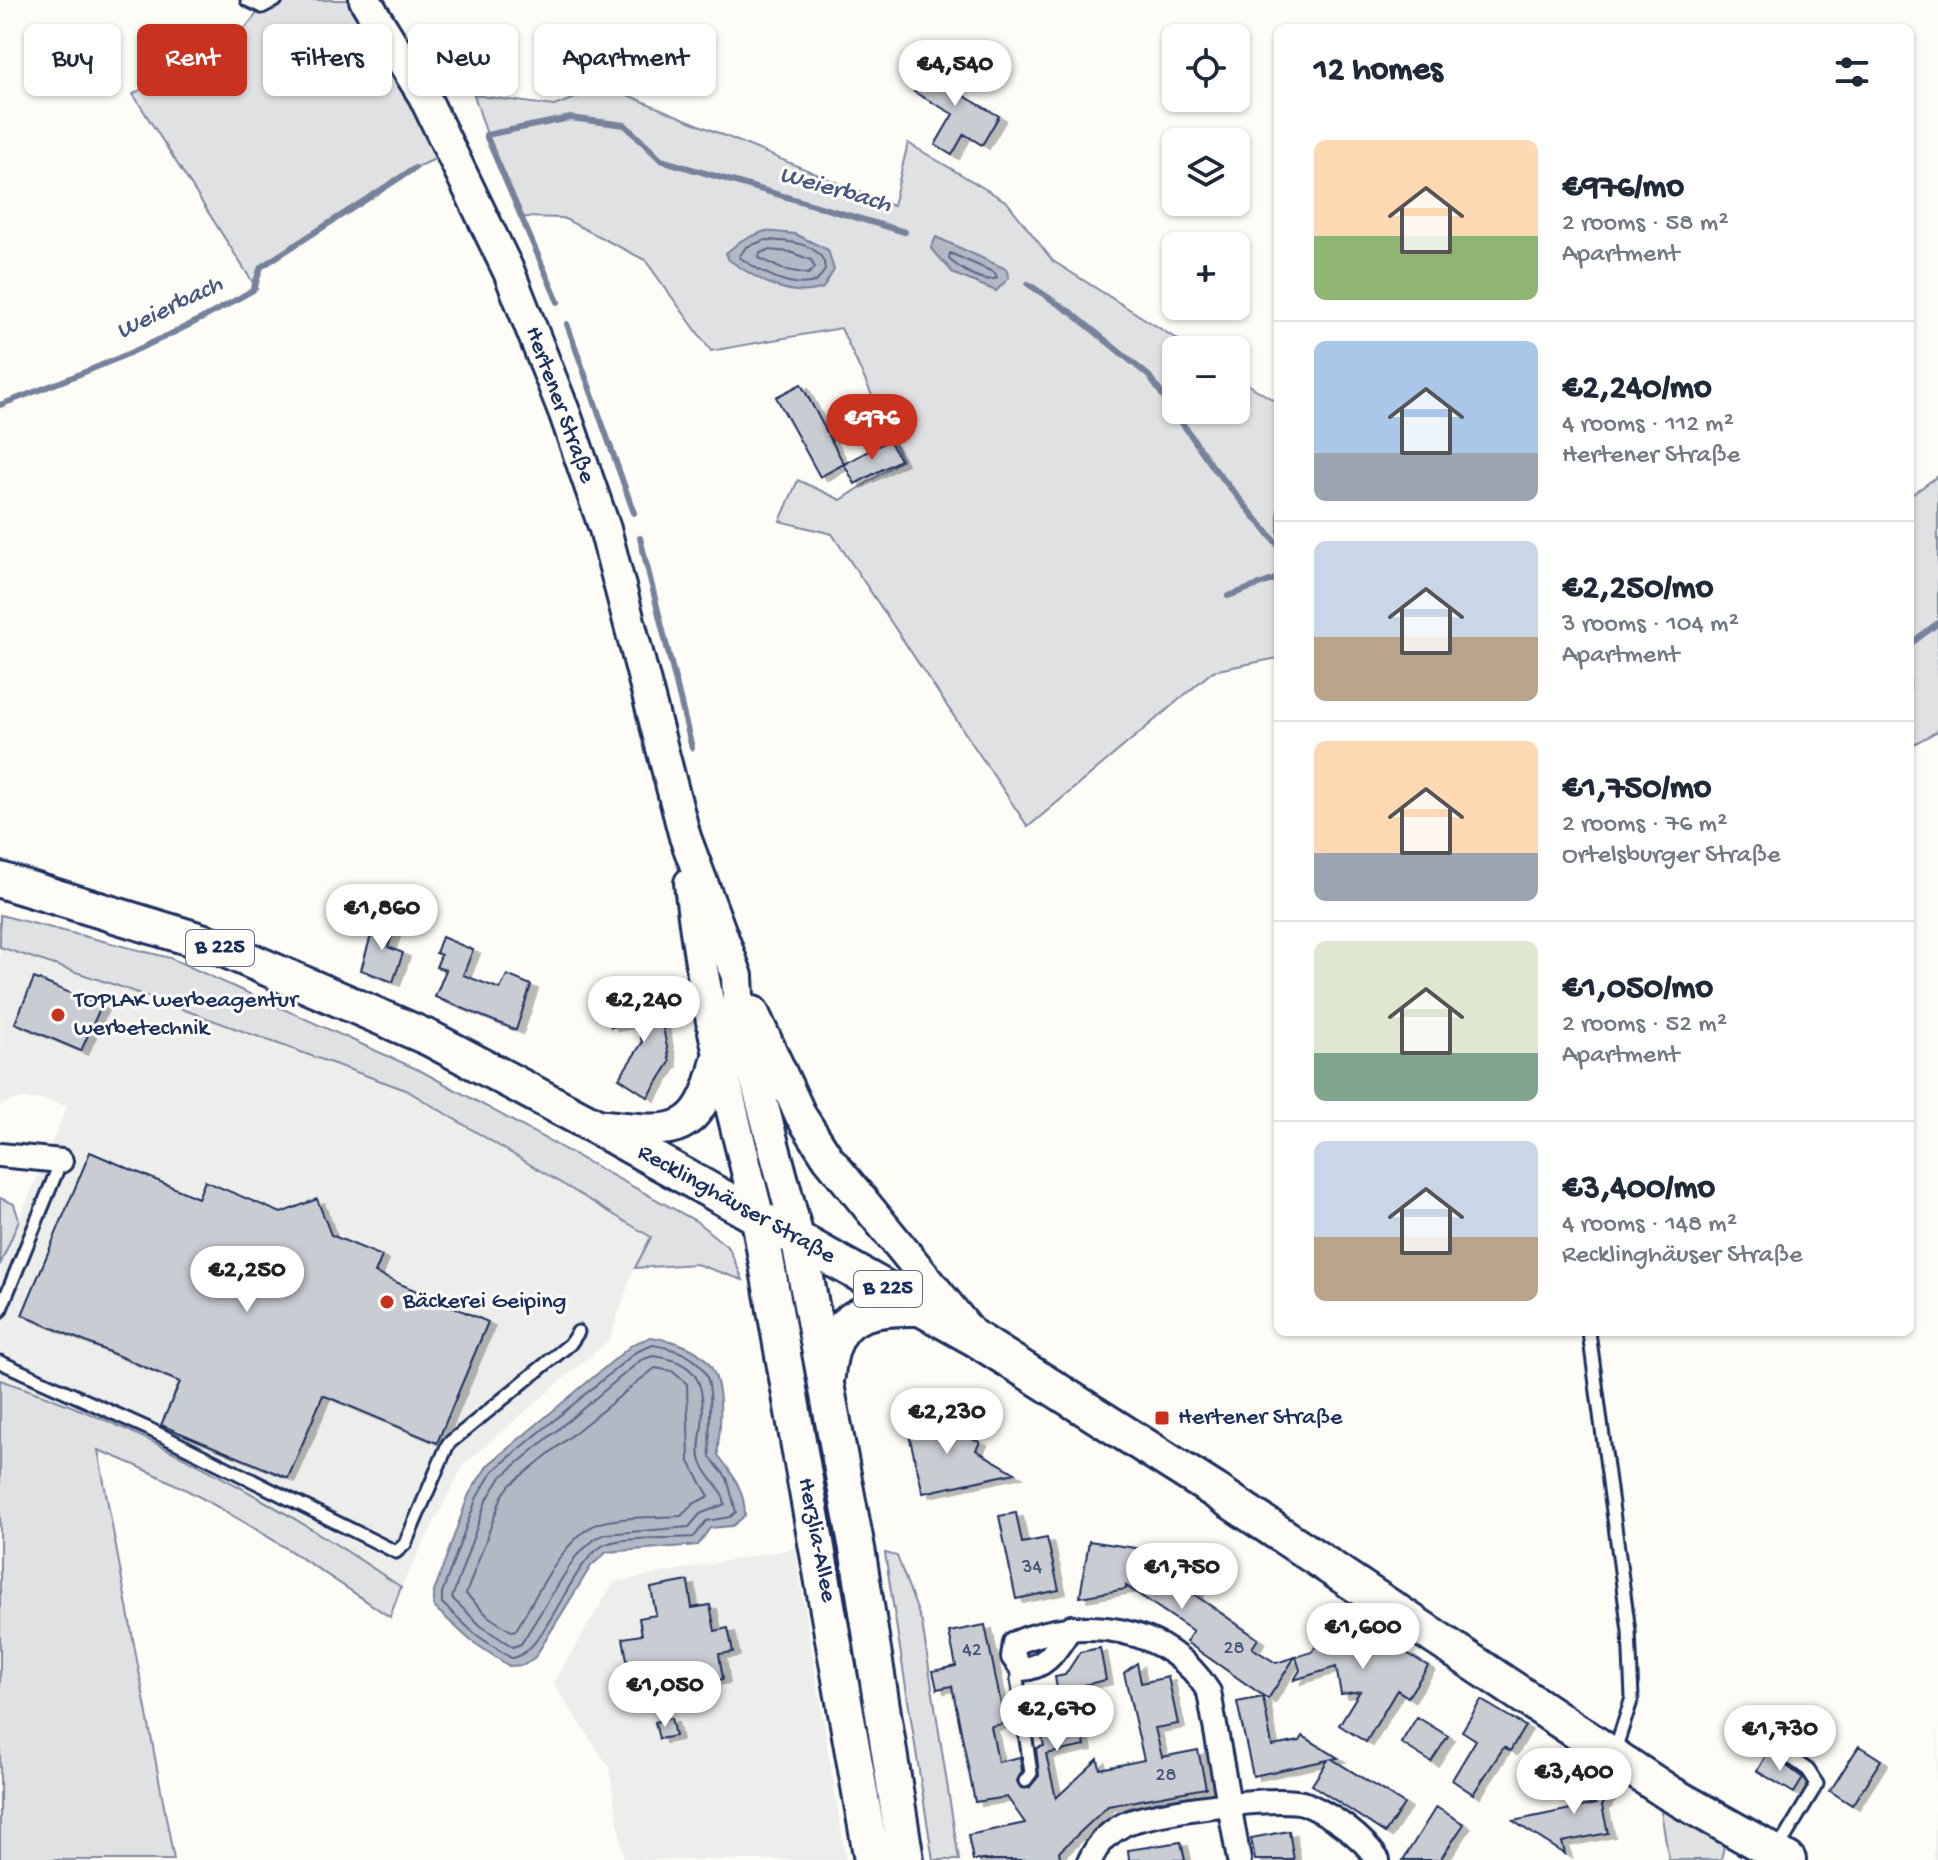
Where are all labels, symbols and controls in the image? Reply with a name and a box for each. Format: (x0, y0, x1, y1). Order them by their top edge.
chip: Buy (24, 24, 121, 96)
chip: Rent (137, 24, 247, 96)
chip: Filters (263, 24, 392, 96)
chip: New (408, 24, 518, 96)
chip: Apartment (534, 24, 716, 96)
map controls (1162, 24, 1250, 424)
button: locate (1162, 24, 1250, 112)
pin: €4,540 (890, 40, 1020, 108)
text: €4,540 (917, 50, 993, 81)
icon: filters (1830, 50, 1874, 94)
text: 12 homes (1314, 52, 1443, 92)
button: layers (1162, 128, 1250, 216)
water label: Weierbach (776, 160, 895, 222)
text: €976/mo (1562, 169, 1684, 209)
icon: home (1378, 172, 1474, 268)
text: 2 rooms · 58 m² (1562, 209, 1728, 240)
button: + (1162, 232, 1250, 320)
text: Apartment (1562, 240, 1679, 271)
water label: Weierbach (112, 269, 229, 348)
street label: Hertener Straße (517, 323, 601, 488)
button: − (1162, 336, 1250, 424)
text: €2,240/mo (1562, 370, 1712, 410)
icon: home (1378, 373, 1474, 469)
pin: €976 (825, 394, 919, 462)
text: €976 (844, 404, 900, 435)
text: 4 rooms · 112 m² (1562, 410, 1734, 441)
text: Hertener Straße (1562, 441, 1740, 472)
text: €2,250/mo (1562, 570, 1713, 610)
icon: home (1378, 573, 1474, 669)
text: 3 rooms · 104 m² (1562, 610, 1739, 641)
text: Apartment (1562, 641, 1679, 672)
text: €1,750/mo (1562, 770, 1711, 810)
icon: home (1378, 773, 1474, 869)
text: 2 rooms · 76 m² (1562, 810, 1727, 841)
text: Ortelsburger Straße (1562, 841, 1780, 872)
pin: €1,860 (317, 884, 447, 952)
text: €1,860 (344, 894, 420, 925)
road number: B 225 (186, 930, 254, 966)
text: €1,050/mo (1562, 970, 1713, 1010)
icon: home (1378, 973, 1474, 1069)
pin: €2,240 (579, 976, 709, 1044)
text: €2,240 (606, 986, 682, 1017)
place label: TOPLAK werbeagentur werbetechnik (72, 987, 300, 1044)
marker: TOPLAK werbeagentur werbetechnik (49, 1006, 67, 1024)
text: 2 rooms · 52 m² (1562, 1010, 1727, 1041)
text: Apartment (1562, 1041, 1679, 1072)
street label: Recklinghäuser Straße (632, 1139, 841, 1272)
text: €3,400/mo (1562, 1170, 1715, 1210)
icon: home (1378, 1173, 1474, 1269)
text: 4 rooms · 148 m² (1562, 1210, 1737, 1241)
text: Recklinghäuser Straße (1562, 1241, 1802, 1272)
pin: €2,250 (182, 1246, 312, 1314)
text: €2,250 (208, 1256, 286, 1287)
road number: B 225 (854, 1271, 922, 1307)
place label: Bäckerei Geiping (402, 1288, 566, 1317)
marker: Bäckerei Geiping (378, 1293, 396, 1311)
pin: €2,230 (882, 1388, 1012, 1456)
text: €2,230 (908, 1398, 986, 1429)
place label: Hertener Straße (1178, 1404, 1343, 1433)
marker: Hertener Straße (1153, 1409, 1171, 1427)
street label: Herzlia-Allee (790, 1475, 842, 1605)
pin: €1,750 (1117, 1543, 1247, 1611)
text: €1,750 (1144, 1553, 1220, 1584)
house number: 34 (1021, 1557, 1042, 1580)
pin: €1,600 (1298, 1603, 1428, 1671)
text: €1,600 (1325, 1613, 1401, 1644)
house number: 28 (1224, 1638, 1244, 1661)
house number: 42 (962, 1640, 982, 1663)
pin: €1,050 (600, 1661, 730, 1729)
text: €1,050 (626, 1671, 704, 1702)
pin: €2,670 (992, 1685, 1122, 1753)
text: €2,670 (1018, 1695, 1096, 1726)
pin: €1,730 (1715, 1705, 1845, 1773)
text: €1,730 (1742, 1715, 1818, 1746)
pin: €3,400 (1509, 1748, 1639, 1816)
text: €3,400 (1535, 1758, 1613, 1789)
house number: 28 (1156, 1765, 1176, 1788)

